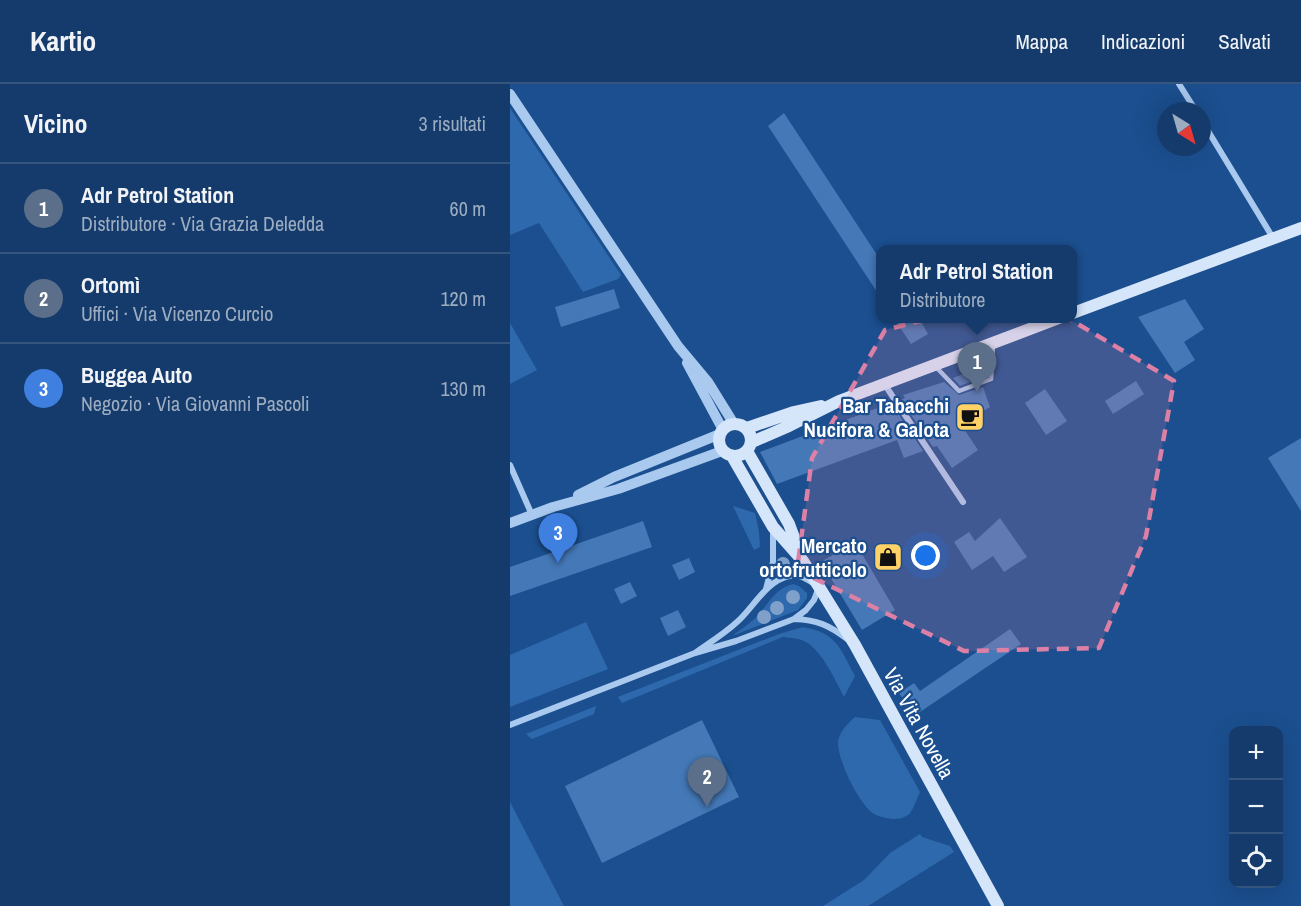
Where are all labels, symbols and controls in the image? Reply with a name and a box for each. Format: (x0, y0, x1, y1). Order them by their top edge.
text: Kartio (30, 22, 96, 60)
text: Mappa (1015, 27, 1068, 56)
text: Indicazioni (1101, 27, 1185, 56)
text: Salvati (1218, 27, 1271, 56)
north arrow (1157, 102, 1211, 156)
text: Vicino (24, 106, 88, 141)
text: 3 risultati (419, 110, 486, 137)
text: Adr Petrol Station (81, 180, 234, 210)
text: 1 (39, 195, 48, 222)
text: 60 m (450, 195, 486, 222)
text: Distributore · Via Grazia Deledda (81, 210, 324, 237)
popup (876, 245, 1077, 323)
text: Adr Petrol Station (900, 256, 1053, 286)
text: Ortomì (81, 270, 140, 300)
text: 2 (39, 285, 48, 312)
text: 120 m (440, 285, 486, 312)
text: Distributore (900, 286, 986, 313)
text: Uffici · Via Vicenzo Curcio (81, 300, 273, 327)
pin: 1 (958, 342, 996, 392)
text: Buggea Auto (81, 360, 193, 390)
text: 3 (39, 375, 48, 402)
text: 130 m (440, 375, 486, 402)
text: Negozio · Via Giovanni Pascoli (81, 390, 310, 417)
place label: Bar Tabacchi Nucifora & Galota (804, 391, 949, 444)
cafe icon: Bar Tabacchi Nucifora & Galota (954, 401, 986, 433)
pin: 3 (538, 514, 578, 563)
place label: Mercato ortofrutticolo (759, 531, 867, 584)
shop icon: Mercato ortofrutticolo (872, 541, 904, 573)
your location (911, 541, 940, 570)
street label: Via Vita Novella (877, 662, 962, 784)
map controls (1229, 726, 1283, 888)
button: + (1229, 726, 1283, 780)
pin: 2 (688, 758, 726, 807)
button: − (1229, 780, 1283, 834)
button: locate (1229, 834, 1283, 888)

